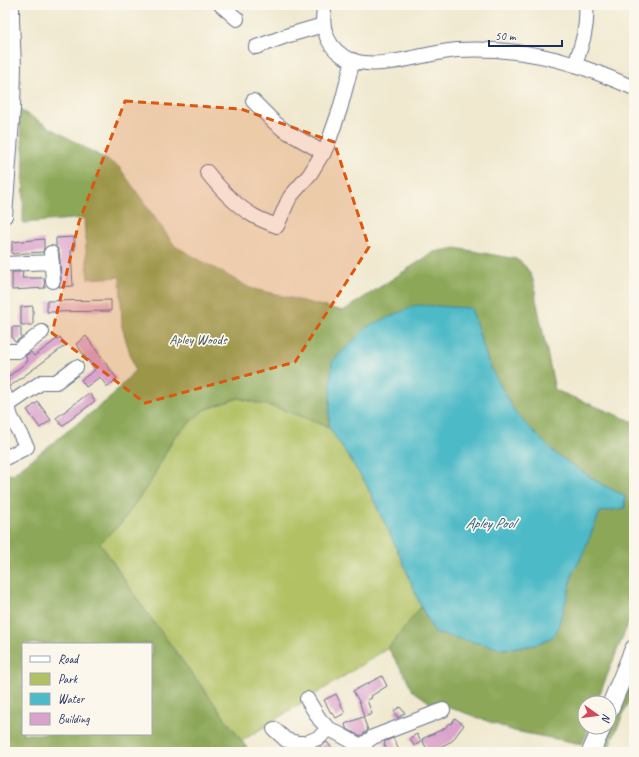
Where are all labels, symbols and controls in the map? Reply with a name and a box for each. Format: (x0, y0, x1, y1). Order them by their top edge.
scale bar (489, 22, 562, 48)
text: 50 m (495, 28, 517, 44)
park label: Apley Woods (169, 331, 228, 348)
water label: Apley Pool (466, 514, 520, 533)
legend (22, 643, 152, 735)
text: Road (58, 651, 80, 667)
text: Park (58, 671, 79, 687)
text: Water (58, 691, 86, 707)
north arrow (577, 695, 617, 735)
text: Building (58, 711, 90, 727)
text: N (599, 712, 614, 725)

